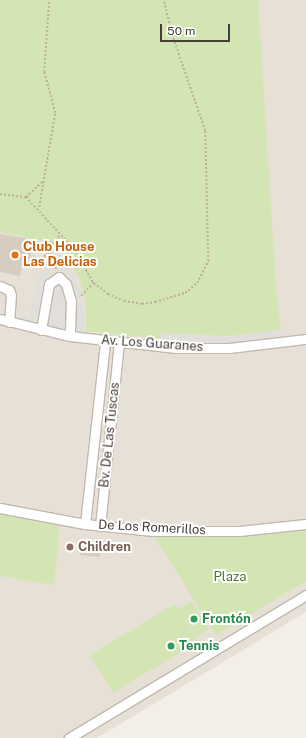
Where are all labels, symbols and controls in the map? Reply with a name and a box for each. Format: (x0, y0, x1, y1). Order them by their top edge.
scale bar (162, 16, 232, 42)
text: 50 m (167, 24, 195, 38)
place label: Club House Las Delicias (23, 240, 97, 271)
marker: Club House Las Delicias (10, 250, 20, 260)
street label: Av. Los Guaranes (100, 333, 204, 355)
street label: Bv. De Las Tuscas (97, 381, 123, 489)
street label: De Los Romerillos (98, 517, 206, 539)
place label: Children (78, 539, 131, 555)
marker: Children (65, 542, 75, 552)
park label: Plaza (214, 569, 246, 585)
place label: Frontón (202, 611, 251, 627)
marker: Frontón (189, 614, 199, 624)
place label: Tennis (179, 638, 219, 654)
marker: Tennis (166, 641, 176, 651)

